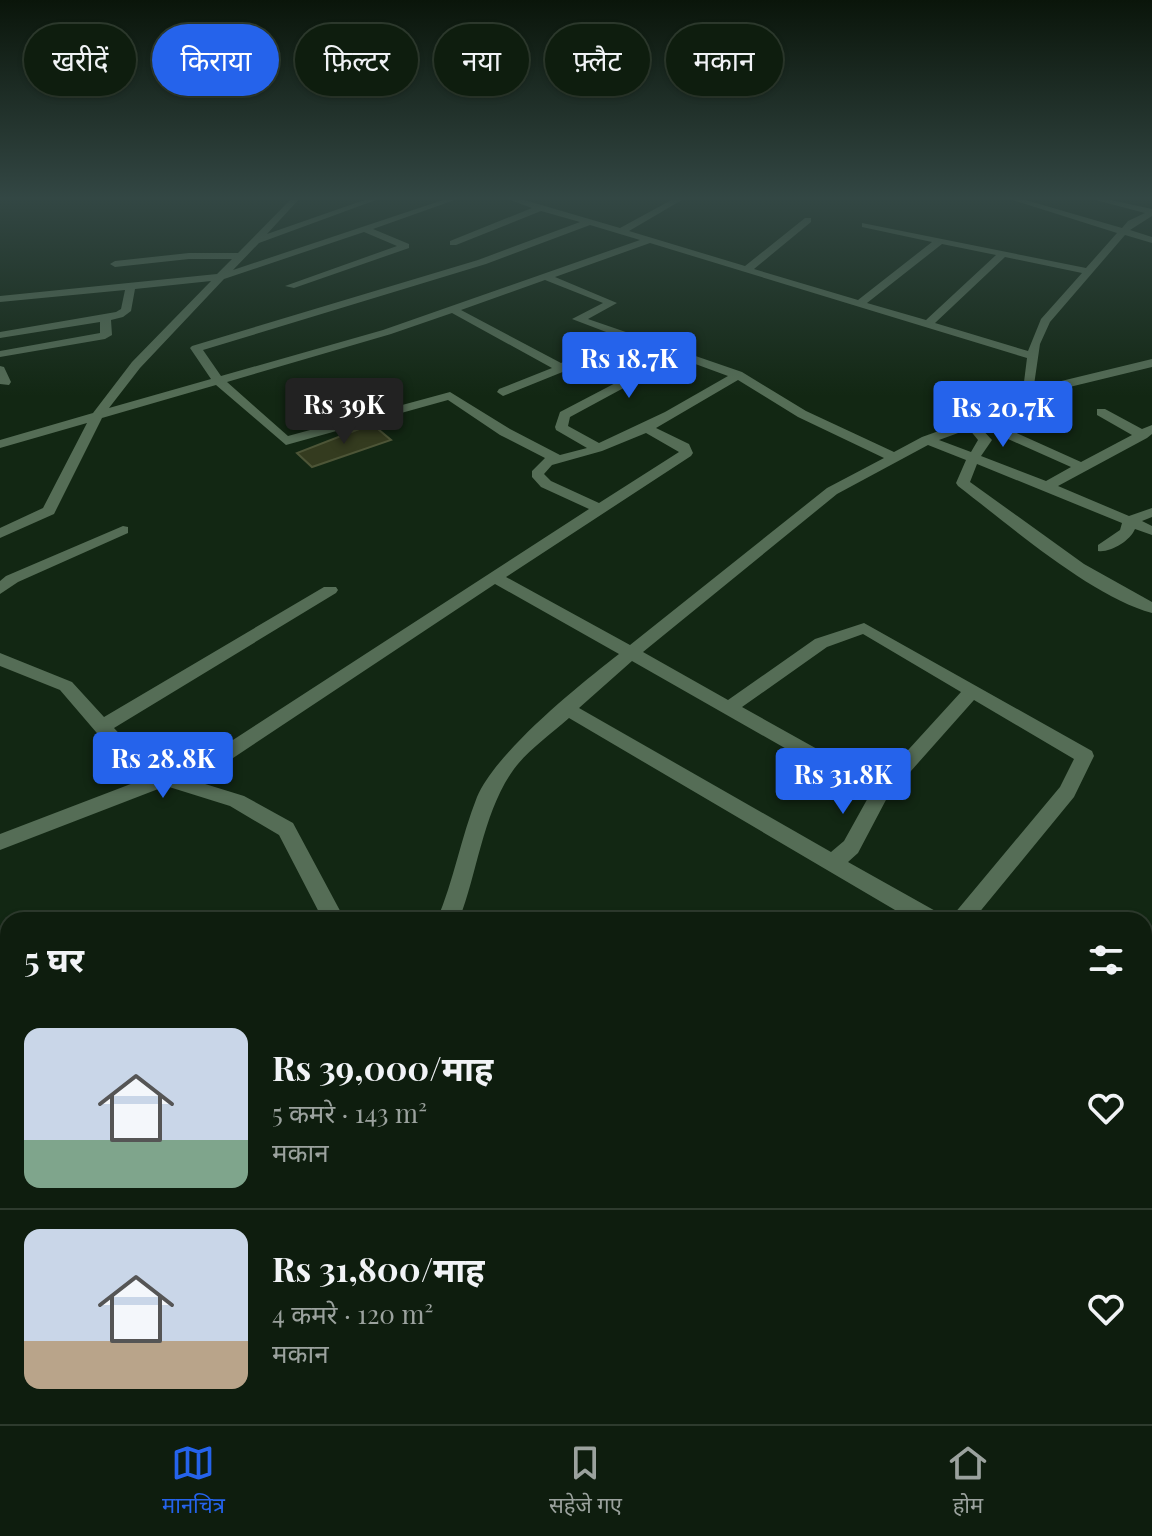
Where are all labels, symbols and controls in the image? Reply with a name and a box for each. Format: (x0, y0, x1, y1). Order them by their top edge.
chip: खरीदें (24, 24, 136, 96)
chip: किराया (152, 24, 279, 96)
chip: फ़िल्टर (295, 24, 418, 96)
chip: नया (434, 24, 529, 96)
chip: फ़्लैट (545, 24, 650, 96)
chip: मकान (666, 24, 783, 96)
pin: Rs 18.7K (546, 332, 712, 400)
text: Rs 18.7K (580, 340, 678, 375)
pin: Rs 39K (279, 378, 409, 446)
pin: Rs 20.7K (920, 381, 1086, 449)
text: Rs 39K (303, 386, 385, 421)
text: Rs 20.7K (951, 389, 1055, 424)
pin: Rs 28.8K (80, 732, 246, 800)
text: Rs 28.8K (111, 740, 215, 775)
pin: Rs 31.8K (760, 748, 926, 816)
text: Rs 31.8K (794, 756, 892, 791)
text: 5 घर (24, 935, 84, 981)
icon: filters (1084, 938, 1128, 982)
text: Rs 39,000/माह (272, 1044, 493, 1090)
icon: home (88, 1060, 184, 1156)
icon: heart (1084, 1086, 1128, 1130)
text: 5 कमरे · 143 m² (272, 1095, 427, 1130)
text: मकान (272, 1134, 329, 1169)
text: Rs 31,800/माह (272, 1245, 485, 1291)
icon: home (88, 1261, 184, 1357)
icon: heart (1084, 1287, 1128, 1331)
text: 4 कमरे · 120 m² (272, 1296, 433, 1331)
text: मकान (272, 1335, 329, 1370)
tab: मानचित्र (162, 1441, 225, 1522)
tab: सहेजे गए (549, 1441, 622, 1522)
tab: होम (946, 1441, 990, 1522)

